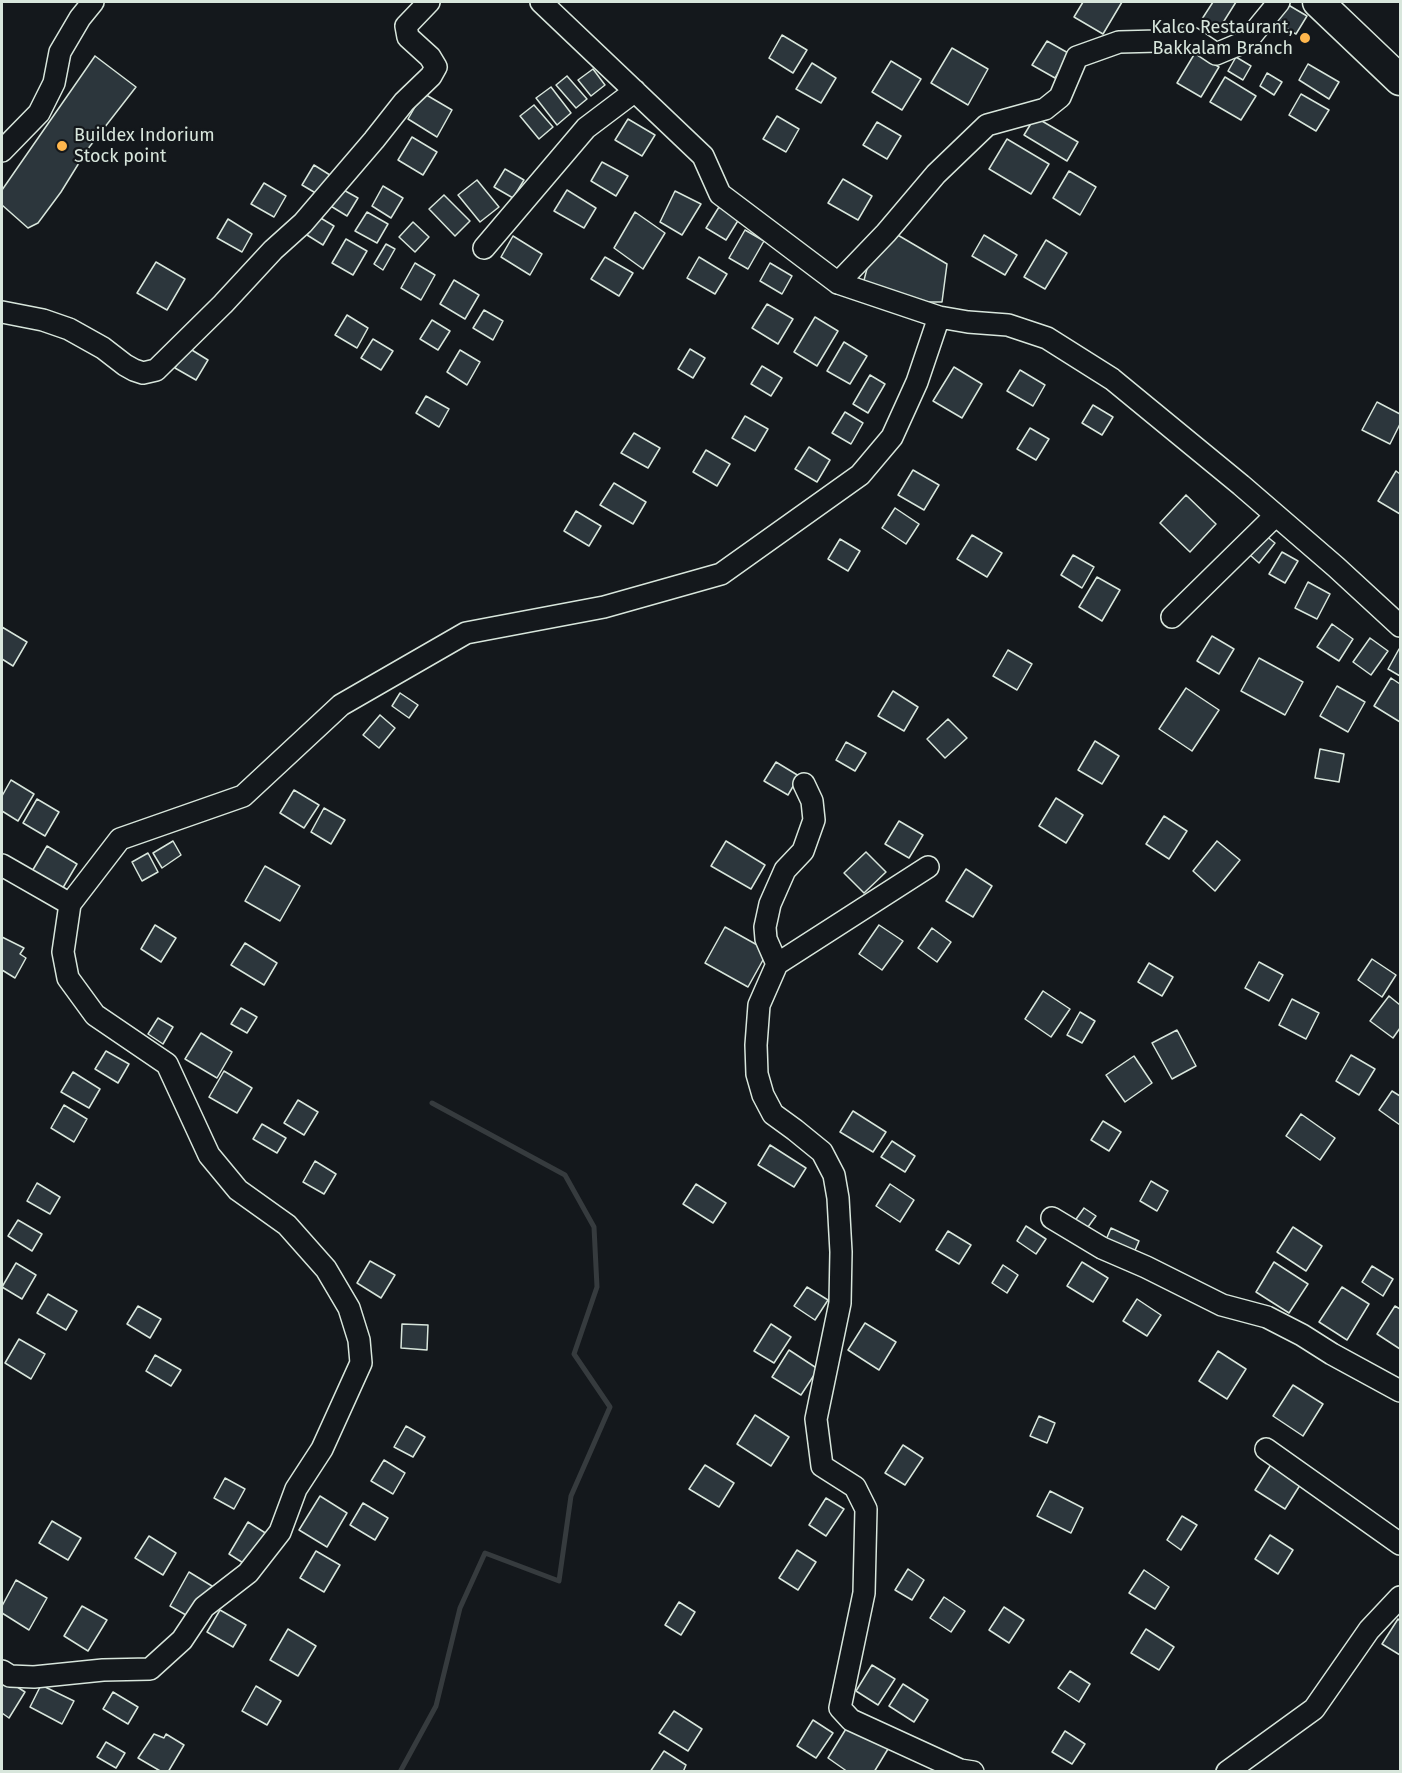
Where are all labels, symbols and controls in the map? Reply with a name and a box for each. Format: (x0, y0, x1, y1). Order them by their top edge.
place label: Kalco Restaurant, Bakkalam Branch (1151, 17, 1293, 60)
marker: Kalco Restaurant, Bakkalam Branch (1298, 31, 1312, 45)
place label: Buildex Indorium Stock point (74, 125, 215, 168)
marker: Buildex Indorium Stock point (55, 139, 69, 153)

